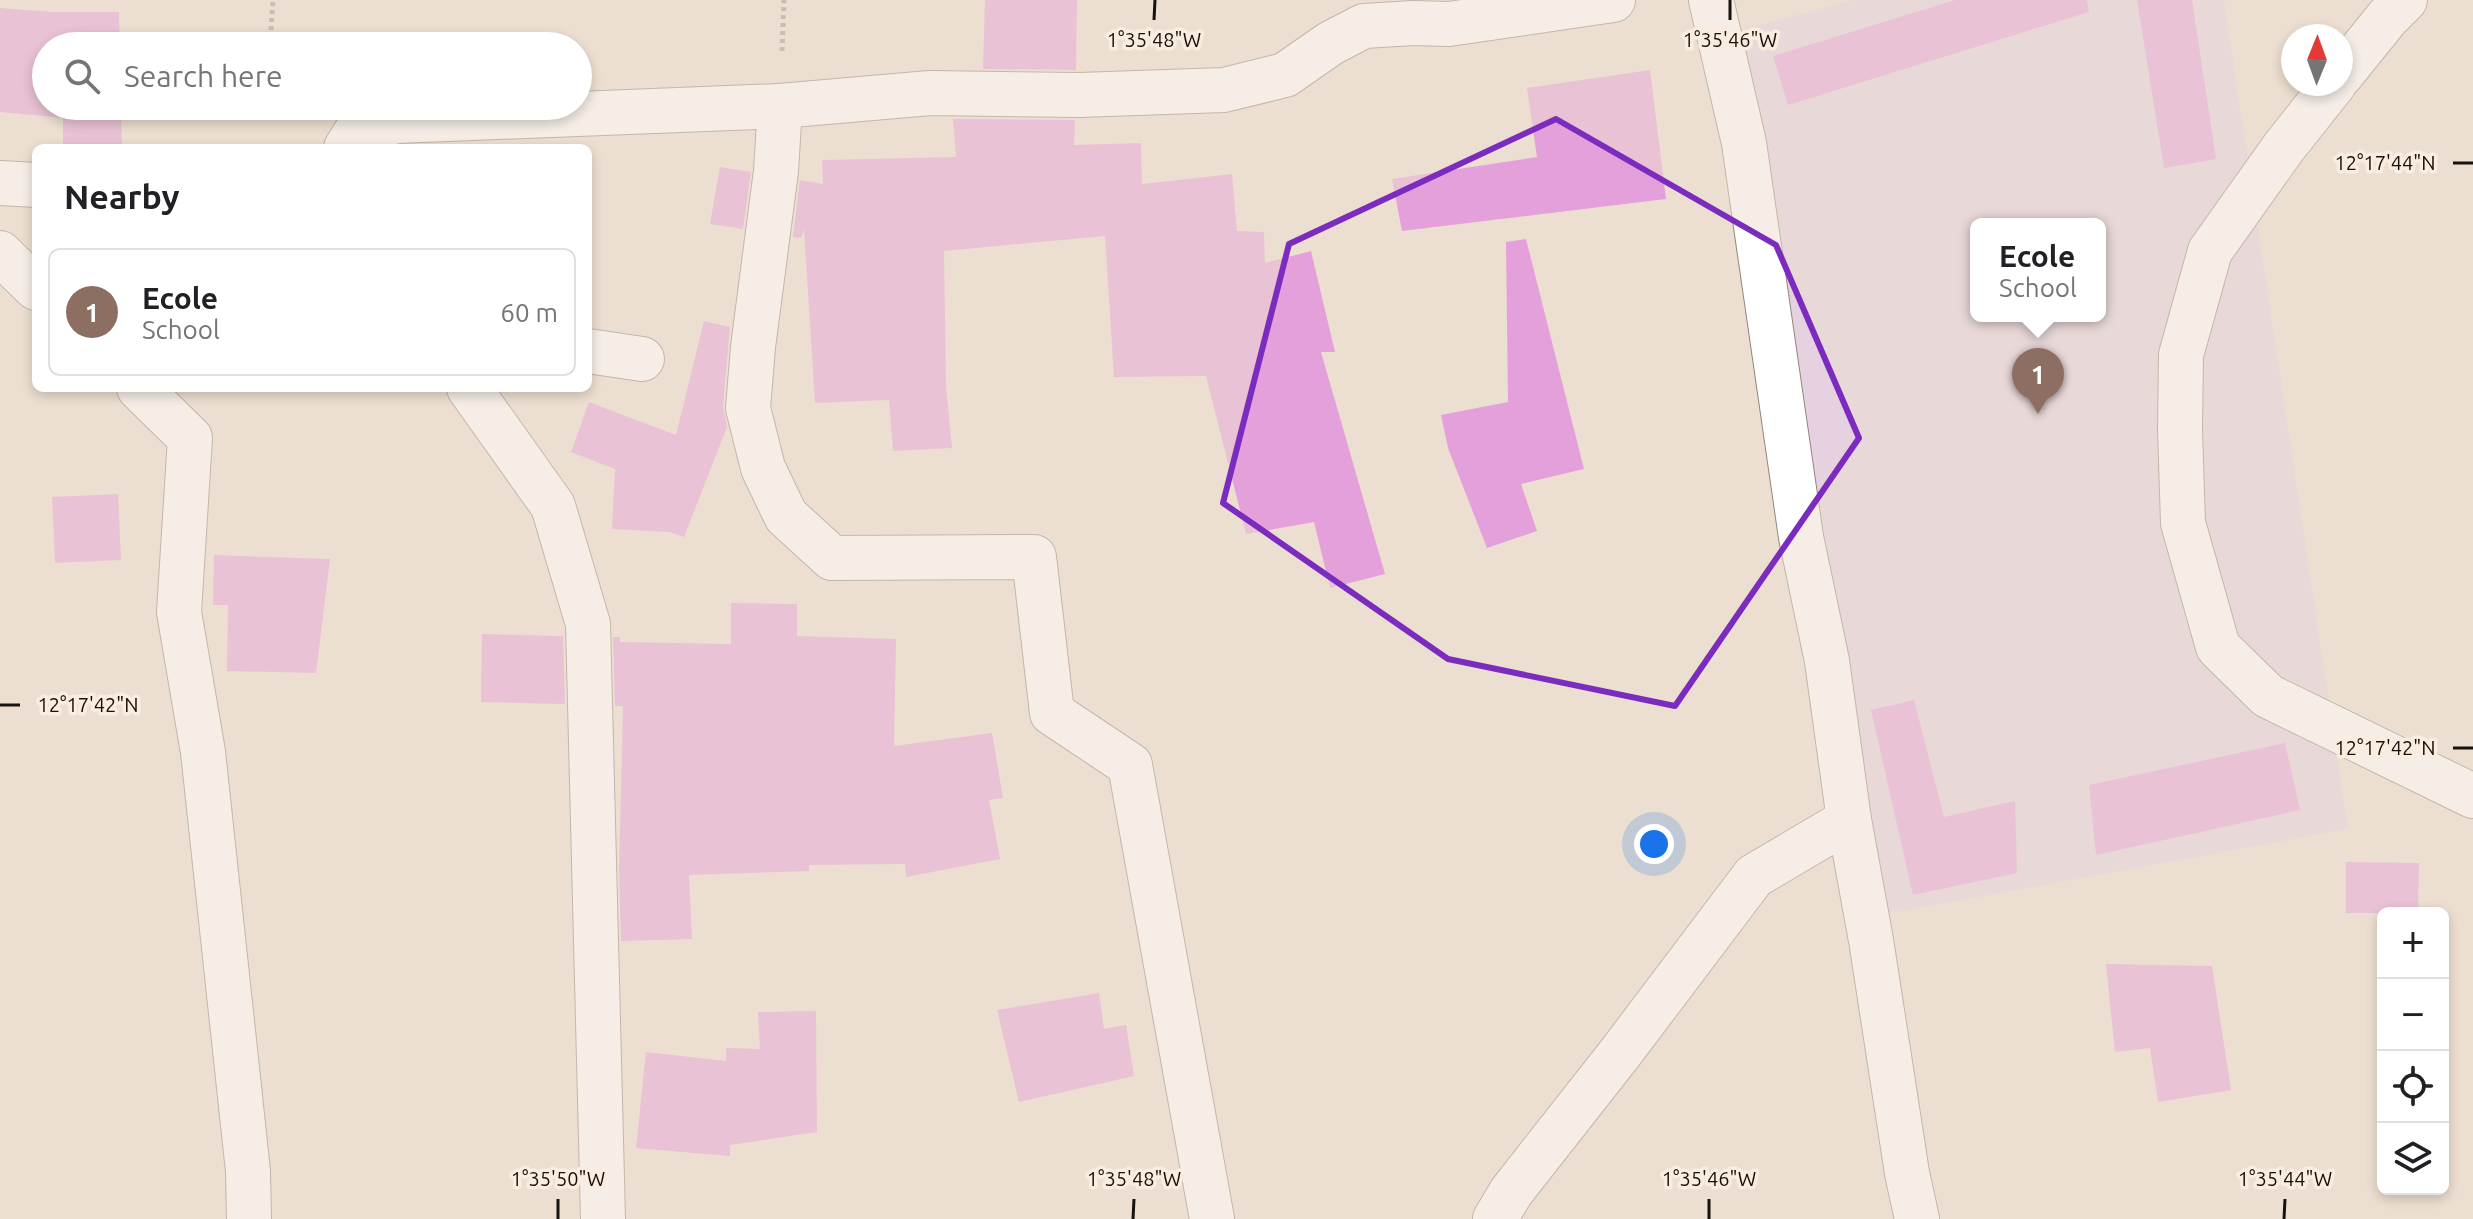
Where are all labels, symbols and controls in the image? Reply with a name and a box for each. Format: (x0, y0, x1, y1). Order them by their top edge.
north arrow (2281, 24, 2353, 96)
text: 1°35'48"W (1107, 28, 1201, 51)
text: 1°35'46"W (1683, 28, 1777, 51)
search box (32, 32, 592, 120)
icon: search (60, 54, 104, 98)
text: Search here (124, 59, 283, 93)
text: 12°17'44"N (2334, 151, 2436, 174)
text: Nearby (64, 177, 179, 215)
popup (1970, 218, 2106, 322)
text: Ecole (1999, 239, 2075, 273)
text: School (1999, 273, 2077, 302)
text: Ecole (142, 281, 218, 315)
text: 1 (85, 298, 99, 327)
text: 60 m (500, 298, 558, 327)
text: School (142, 315, 220, 344)
pin: 1 (2012, 348, 2064, 414)
text: 12°17'42"N (37, 693, 139, 716)
text: 12°17'42"N (2334, 736, 2436, 759)
your location (1634, 824, 1674, 864)
map controls (2377, 907, 2449, 1195)
button: + (2377, 907, 2449, 979)
button: − (2377, 979, 2449, 1051)
button: locate (2377, 1051, 2449, 1123)
button: layers (2377, 1123, 2449, 1195)
text: 1°35'50"W (511, 1167, 605, 1190)
text: 1°35'48"W (1087, 1167, 1181, 1190)
text: 1°35'46"W (1662, 1167, 1756, 1190)
text: 1°35'44"W (2238, 1167, 2332, 1190)

